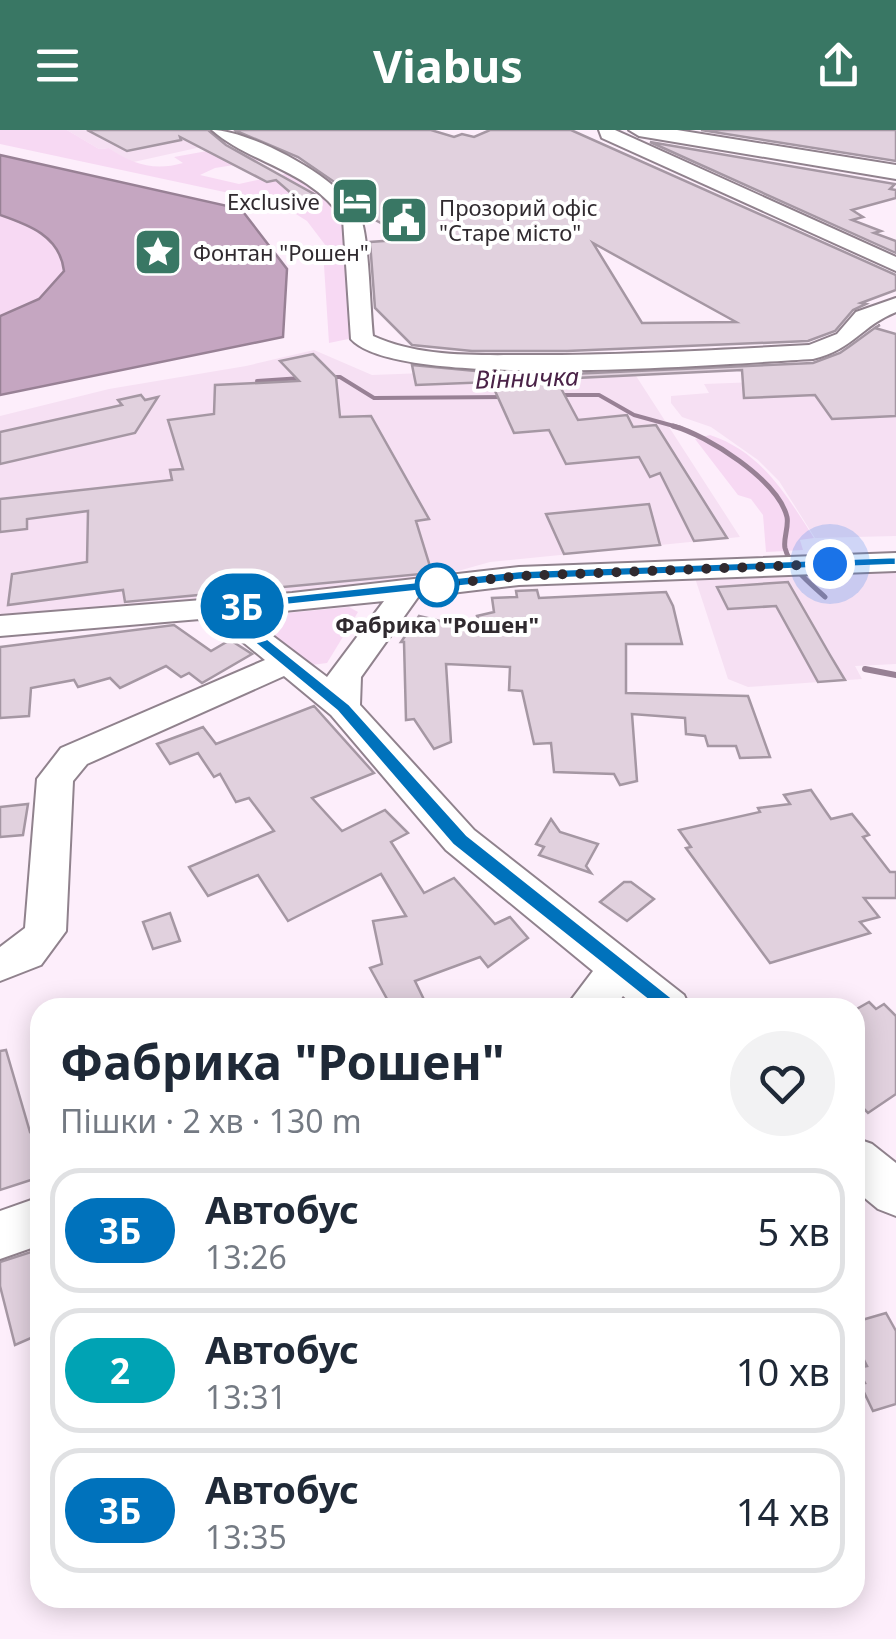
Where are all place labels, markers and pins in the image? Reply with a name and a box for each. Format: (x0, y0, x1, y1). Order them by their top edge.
hotel icon: Exclusive (329, 175, 381, 227)
place label: Exclusive (227, 186, 320, 216)
place label: Прозорий офіс "Старе місто" (439, 192, 598, 247)
public building icon: Прозорий офіс "Старе місто" (378, 194, 430, 246)
place icon: Фонтан "Рошен" (132, 226, 184, 278)
place label: Фонтан "Рошен" (193, 237, 369, 267)
marker: Фабрика "Рошен" (416, 564, 458, 606)
place label: Фабрика "Рошен" (335, 609, 539, 639)

